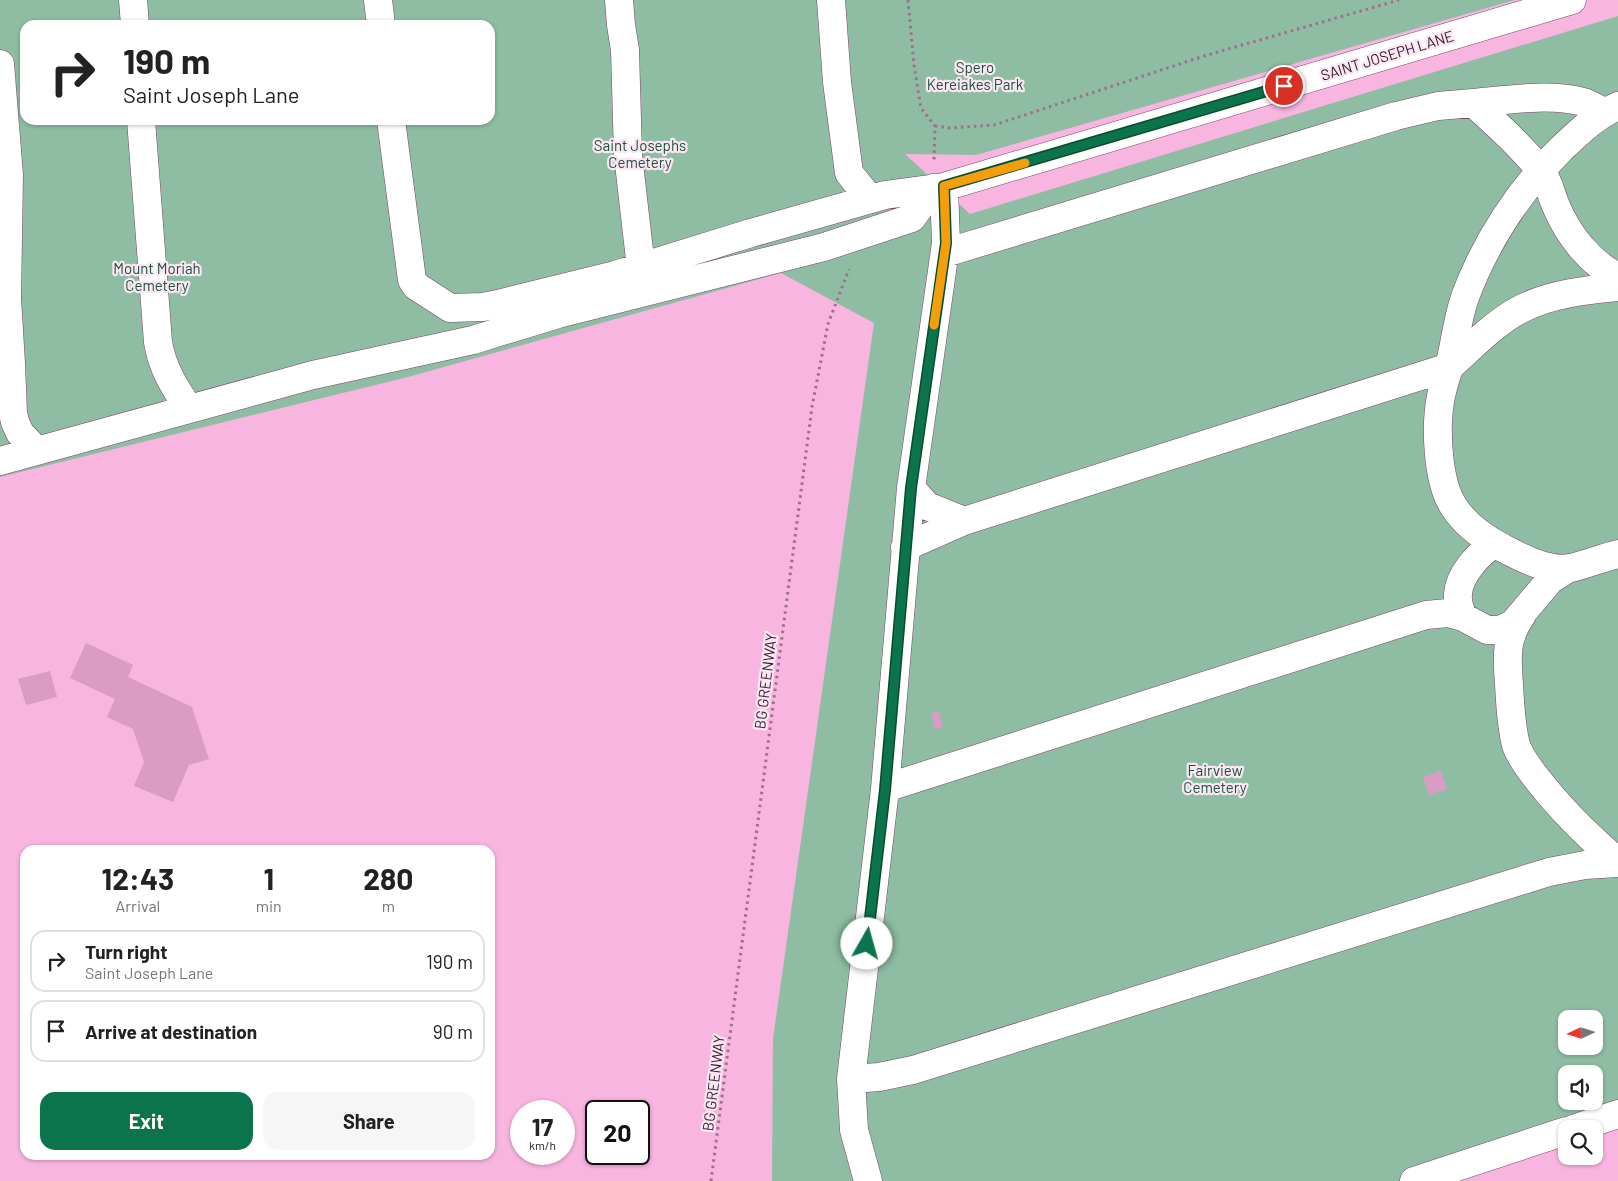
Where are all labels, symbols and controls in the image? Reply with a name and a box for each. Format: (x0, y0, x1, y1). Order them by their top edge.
street label: SAINT JOSEPH LANE (1318, 26, 1456, 84)
text: 190 m (123, 39, 210, 81)
icon: right (40, 40, 105, 105)
park label: Spero Kereiakes Park (927, 58, 1024, 93)
pin (1263, 65, 1305, 107)
icon: arrive (1270, 72, 1298, 100)
text: Saint Joseph Lane (123, 81, 299, 107)
park label: Saint Josephs Cemetery (594, 136, 686, 171)
park label: Mount Moriah Cemetery (113, 259, 201, 294)
street label: BG GREENWAY (750, 632, 780, 730)
park label: Fairview Cemetery (1183, 761, 1247, 796)
text: 12:43 (102, 860, 174, 896)
text: 1 (263, 860, 274, 896)
text: 280 (363, 860, 413, 896)
text: Arrival (116, 896, 160, 915)
text: min (256, 896, 282, 915)
text: m (382, 896, 395, 915)
position arrow (840, 917, 892, 969)
text: Turn right (85, 940, 167, 963)
icon: right (42, 947, 70, 975)
text: 190 m (426, 950, 473, 973)
text: Saint Joseph Lane (85, 963, 213, 982)
north arrow (1558, 1010, 1602, 1055)
map controls (1558, 1010, 1603, 1165)
icon: arrive (42, 1017, 70, 1045)
text: Arrive at destination (85, 1020, 257, 1043)
text: 90 m (433, 1020, 473, 1043)
street label: BG GREENWAY (698, 1034, 728, 1132)
button: sound (1558, 1065, 1603, 1110)
button: Exit (40, 1092, 253, 1150)
button: Share (263, 1092, 475, 1150)
speed limit sign: 20 (585, 1100, 650, 1165)
text: 17 (532, 1111, 553, 1141)
button: search (1558, 1120, 1603, 1165)
text: km/h (529, 1138, 556, 1152)

